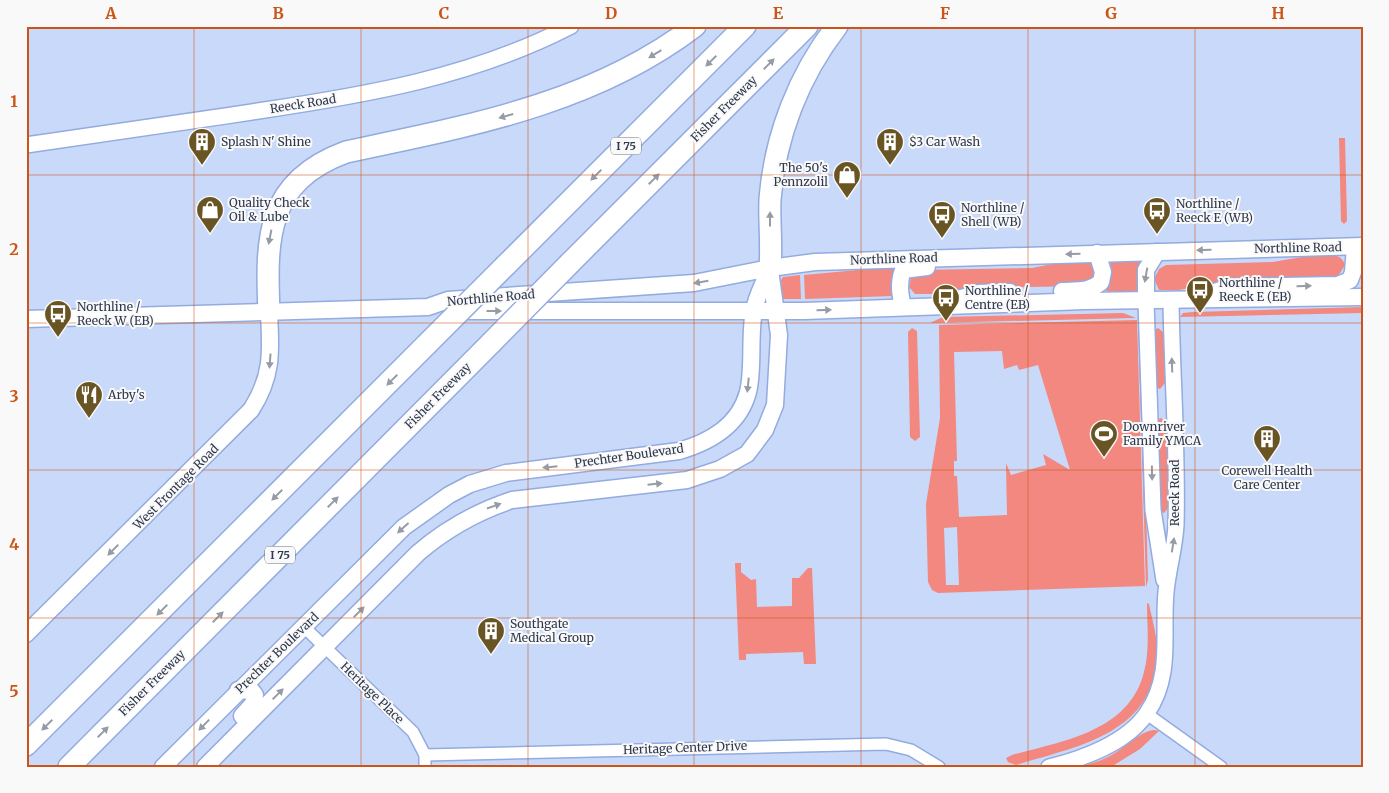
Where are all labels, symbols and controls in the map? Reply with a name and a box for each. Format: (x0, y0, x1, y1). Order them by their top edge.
text: A (104, 3, 117, 23)
text: B (272, 3, 284, 23)
text: C (439, 3, 449, 23)
text: D (605, 3, 617, 23)
text: E (773, 3, 784, 23)
text: F (940, 3, 950, 23)
text: G (1105, 3, 1117, 23)
text: H (1271, 3, 1285, 23)
one-way arrow (648, 49, 661, 58)
one-way arrow (705, 55, 717, 67)
one-way arrow (763, 59, 775, 71)
street label: Fisher Freeway (687, 72, 760, 145)
text: 1 (10, 91, 18, 111)
street label: Reeck Road (269, 91, 337, 116)
one-way arrow (498, 113, 513, 121)
building icon: Splash N' Shine (187, 127, 217, 166)
building icon: $3 Car Wash (875, 127, 905, 166)
place label: Splash N' Shine (221, 134, 311, 149)
place label: $3 Car Wash (909, 134, 980, 149)
road number: I 75 (611, 138, 641, 154)
place label: The 50's Pennzolil (774, 160, 828, 189)
shop icon: The 50's Pennzolil (832, 160, 862, 199)
one-way arrow (590, 169, 602, 181)
one-way arrow (648, 173, 660, 185)
shop icon: Quality Check Oil & Lube (195, 195, 225, 234)
place label: Quality Check Oil & Lube (229, 195, 310, 224)
bus stop icon: Northline / Reeck E (WB) (1142, 196, 1172, 235)
place label: Northline / Reeck E (WB) (1176, 196, 1253, 225)
bus stop icon: Northline / Shell (WB) (927, 200, 957, 239)
place label: Northline / Shell (WB) (961, 200, 1025, 229)
one-way arrow (766, 211, 774, 227)
one-way arrow (266, 230, 274, 246)
text: 2 (9, 239, 19, 259)
street label: Northline Road (1254, 239, 1342, 256)
one-way arrow (1196, 247, 1212, 255)
street label: Northline Road (850, 249, 938, 268)
one-way arrow (1065, 250, 1081, 258)
one-way arrow (1142, 268, 1150, 284)
bus stop icon: Northline / Reeck E (EB) (1185, 275, 1215, 314)
place label: Northline / Reeck E (EB) (1219, 275, 1291, 304)
one-way arrow (692, 278, 708, 286)
one-way arrow (1296, 281, 1312, 289)
bus stop icon: Northline / Centre (EB) (931, 283, 961, 322)
place label: Northline / Centre (EB) (965, 283, 1030, 312)
street label: Northline Road (447, 286, 535, 309)
bus stop icon: Northline / Reeck W (EB) (43, 299, 73, 338)
place label: Northline / Reeck W (EB) (77, 299, 154, 328)
one-way arrow (816, 305, 832, 313)
one-way arrow (486, 307, 502, 315)
one-way arrow (266, 353, 274, 369)
one-way arrow (1168, 357, 1176, 373)
street label: Fisher Freeway (401, 359, 474, 432)
one-way arrow (386, 374, 398, 386)
one-way arrow (744, 377, 752, 393)
restaurant icon: Arby's (74, 380, 104, 419)
text: 3 (9, 386, 19, 406)
place label: Arby's (107, 387, 145, 402)
sports icon: Downriver Family YMCA (1089, 419, 1119, 458)
place label: Downriver Family YMCA (1123, 419, 1202, 448)
building icon: Corewell Health Care Center (1252, 424, 1282, 463)
street label: Prechter Boulevard (573, 440, 685, 471)
street label: West Frontage Road (129, 441, 221, 533)
street label: Reeck Road (1167, 460, 1182, 526)
one-way arrow (542, 463, 558, 471)
place label: Corewell Health Care Center (1221, 463, 1313, 492)
one-way arrow (1148, 465, 1156, 481)
one-way arrow (647, 480, 663, 488)
one-way arrow (271, 489, 283, 501)
one-way arrow (326, 496, 338, 508)
one-way arrow (487, 502, 502, 509)
one-way arrow (398, 522, 410, 534)
text: 4 (9, 534, 19, 554)
one-way arrow (1170, 537, 1178, 553)
one-way arrow (107, 543, 119, 555)
road number: I 75 (265, 546, 295, 564)
one-way arrow (156, 603, 168, 615)
one-way arrow (353, 607, 365, 619)
street label: Prechter Boulevard (232, 609, 321, 696)
one-way arrow (212, 611, 224, 623)
building icon: Southgate Medical Group (476, 616, 506, 655)
place label: Southgate Medical Group (510, 616, 594, 645)
street label: Fisher Freeway (115, 646, 188, 719)
street label: Heritage Place (338, 659, 407, 727)
text: 5 (9, 681, 19, 701)
one-way arrow (272, 688, 284, 700)
one-way arrow (41, 718, 53, 730)
one-way arrow (198, 719, 210, 731)
one-way arrow (97, 726, 109, 738)
street label: Heritage Center Drive (623, 738, 747, 757)

